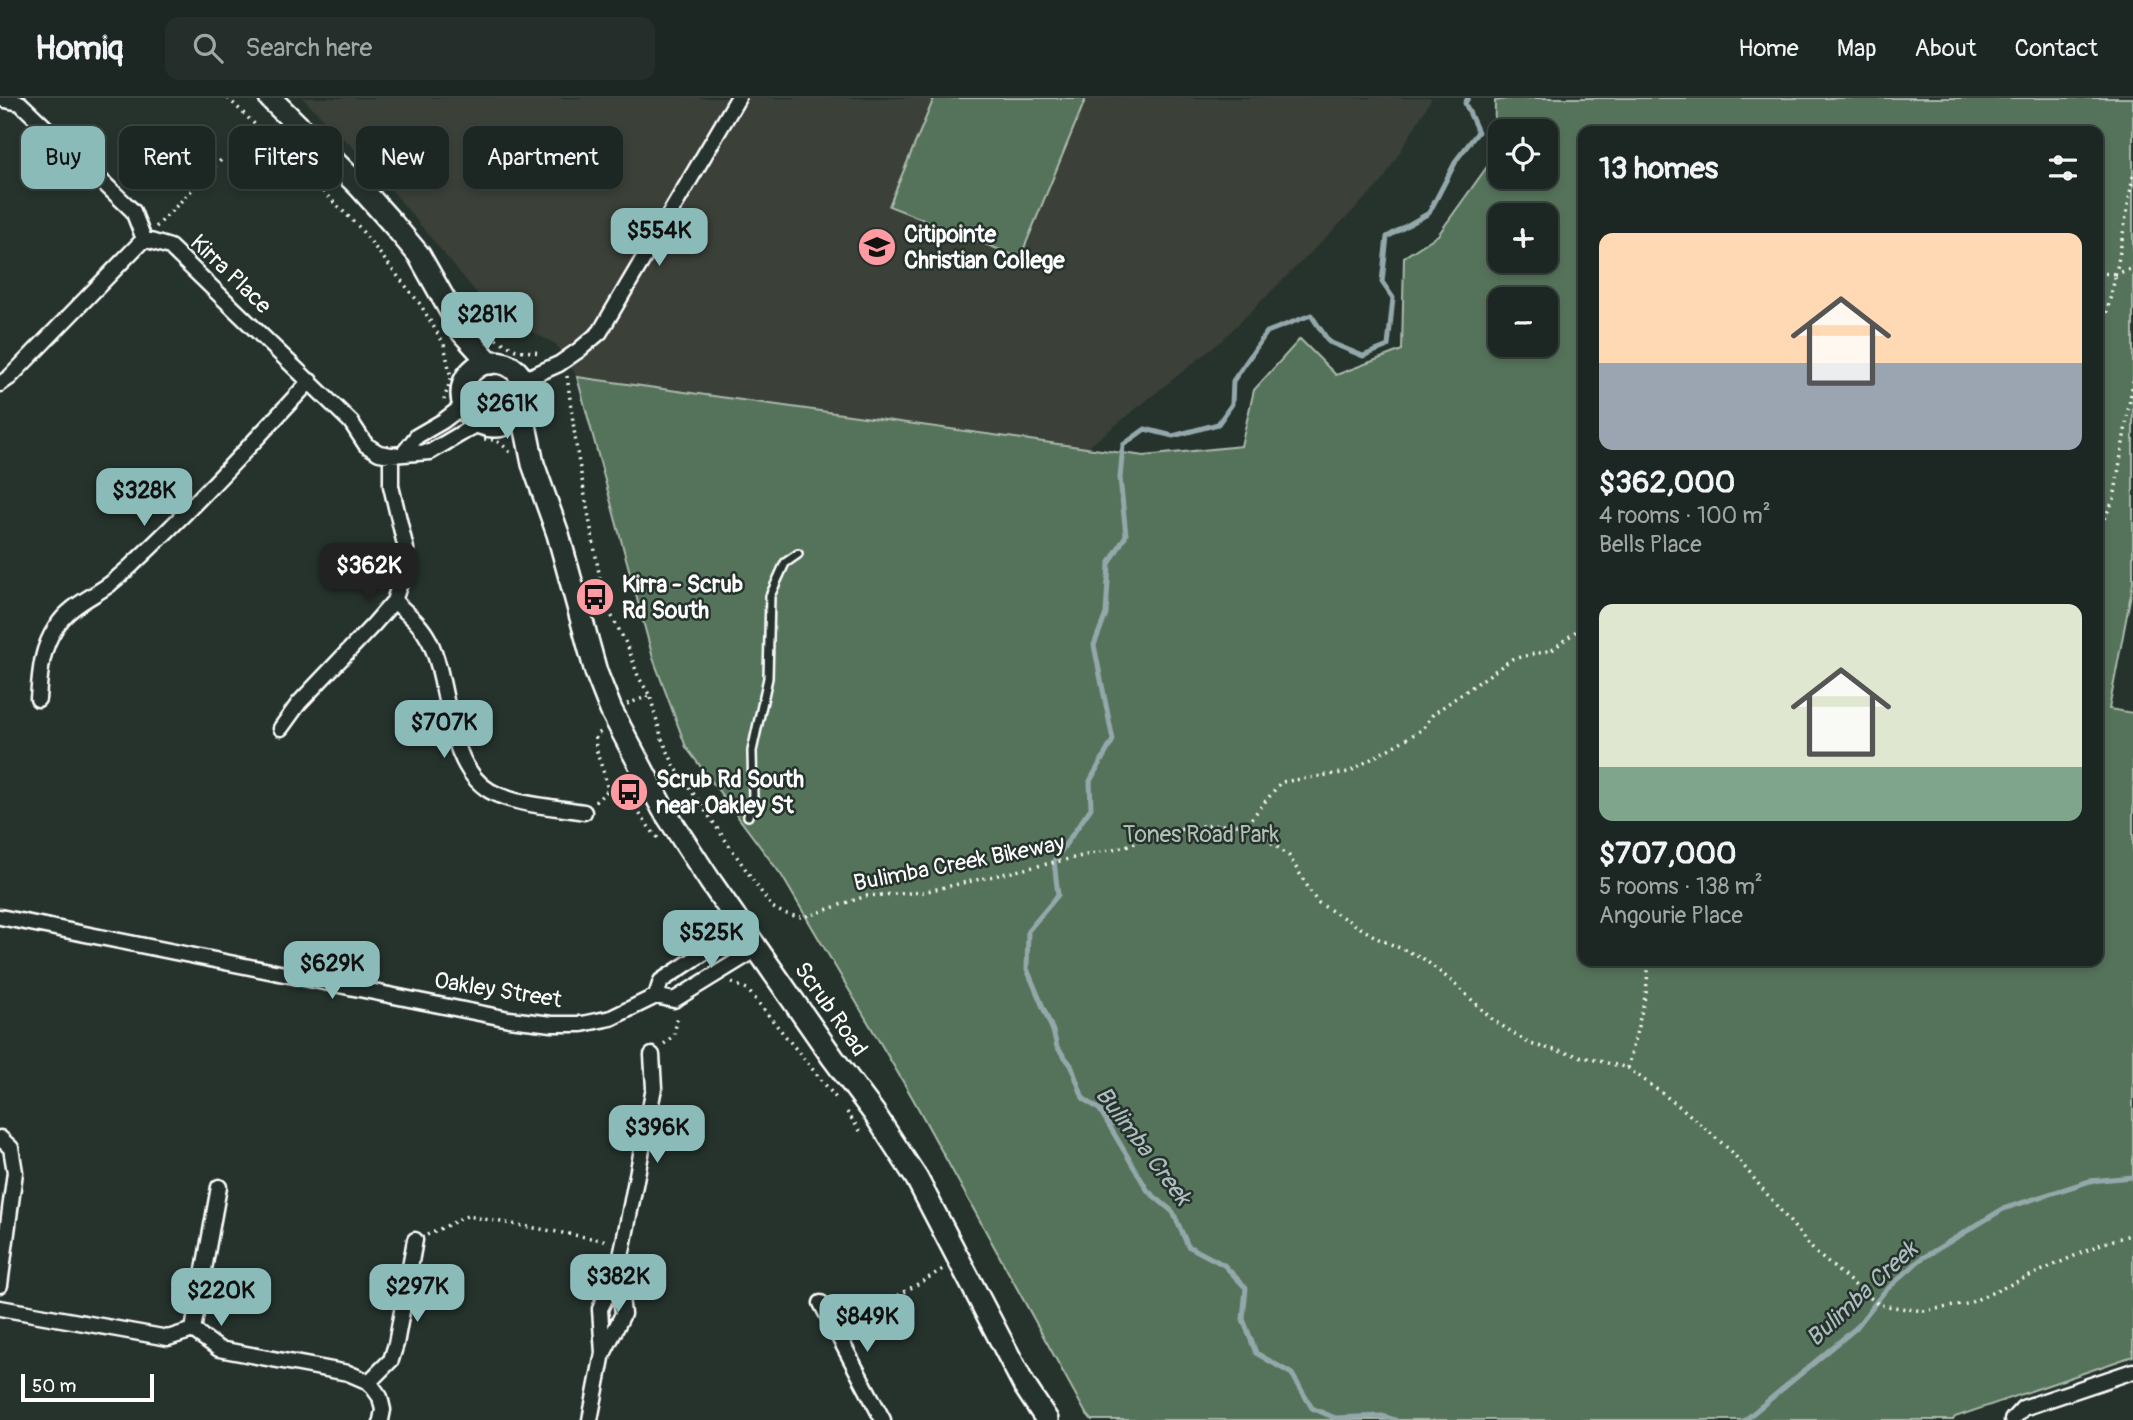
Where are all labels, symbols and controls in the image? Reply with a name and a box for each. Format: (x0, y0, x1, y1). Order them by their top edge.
search box (165, 17, 655, 80)
text: Homiq (35, 28, 123, 69)
icon: search (189, 29, 227, 67)
text: Search here (245, 32, 372, 64)
text: Home (1738, 34, 1799, 63)
text: Map (1837, 34, 1877, 63)
text: About (1915, 34, 1977, 63)
text: Contact (2015, 34, 2098, 63)
map controls (1488, 119, 1558, 357)
button: locate (1488, 119, 1558, 189)
chip: Buy (21, 126, 105, 189)
chip: Rent (119, 126, 215, 189)
chip: Filters (229, 126, 342, 189)
chip: New (356, 126, 449, 189)
chip: Apartment (463, 126, 623, 189)
icon: filters (2044, 149, 2082, 187)
text: 13 homes (1599, 150, 1718, 187)
button: + (1488, 203, 1558, 273)
pin: $554K (610, 208, 708, 268)
text: $554K (627, 216, 691, 245)
place label: Citipointe Christian College (904, 220, 1065, 275)
school or university icon: Citipointe Christian College (856, 226, 898, 268)
street label: Kirra Place (184, 228, 278, 320)
icon: home (1778, 278, 1904, 404)
button: − (1488, 287, 1558, 357)
pin: $281K (438, 292, 536, 352)
text: $281K (457, 300, 517, 329)
pin: $261K (458, 382, 556, 441)
text: $261K (476, 389, 538, 418)
text: $362,000 (1599, 464, 1735, 501)
pin: $328K (95, 468, 193, 528)
text: $328K (112, 476, 176, 505)
text: 4 rooms · 100 m² (1599, 501, 1771, 530)
text: Bells Place (1599, 530, 1701, 559)
pin: $362K (320, 544, 418, 603)
text: $362K (336, 551, 402, 580)
place label: Kirra - Scrub Rd South (622, 570, 743, 625)
bus stop icon: Kirra - Scrub Rd South (574, 576, 616, 618)
icon: home (1778, 649, 1904, 775)
pin: $707K (395, 700, 493, 760)
text: $707K (411, 708, 477, 737)
place label: Scrub Rd South near Oakley St (656, 765, 804, 820)
bus stop icon: Scrub Rd South near Oakley St (608, 771, 650, 813)
park label: Tones Road Park (1123, 820, 1280, 849)
street label: Bulimba Creek Bikeway (851, 828, 1067, 898)
text: $707,000 (1599, 835, 1737, 872)
text: 5 rooms · 138 m² (1599, 872, 1763, 901)
text: Angourie Place (1599, 901, 1743, 930)
pin: $525K (662, 910, 760, 970)
text: $525K (679, 918, 743, 947)
pin: $629K (283, 942, 381, 1001)
text: $629K (300, 949, 364, 978)
street label: Scrub Road (788, 956, 874, 1062)
street label: Oakley Street (432, 966, 565, 1015)
water label: Bulimba Creek (1089, 1081, 1198, 1213)
pin: $396K (608, 1105, 706, 1165)
text: $396K (625, 1113, 689, 1142)
water label: Bulimba Creek (1801, 1234, 1925, 1353)
pin: $382K (569, 1254, 667, 1314)
text: $382K (586, 1262, 650, 1291)
pin: $297K (368, 1264, 466, 1324)
pin: $220K (172, 1268, 270, 1328)
text: $297K (385, 1272, 449, 1301)
text: $220K (187, 1276, 255, 1305)
pin: $849K (818, 1294, 916, 1354)
text: $849K (835, 1302, 899, 1331)
scale bar (21, 1371, 154, 1403)
text: 50 m (32, 1374, 76, 1398)

